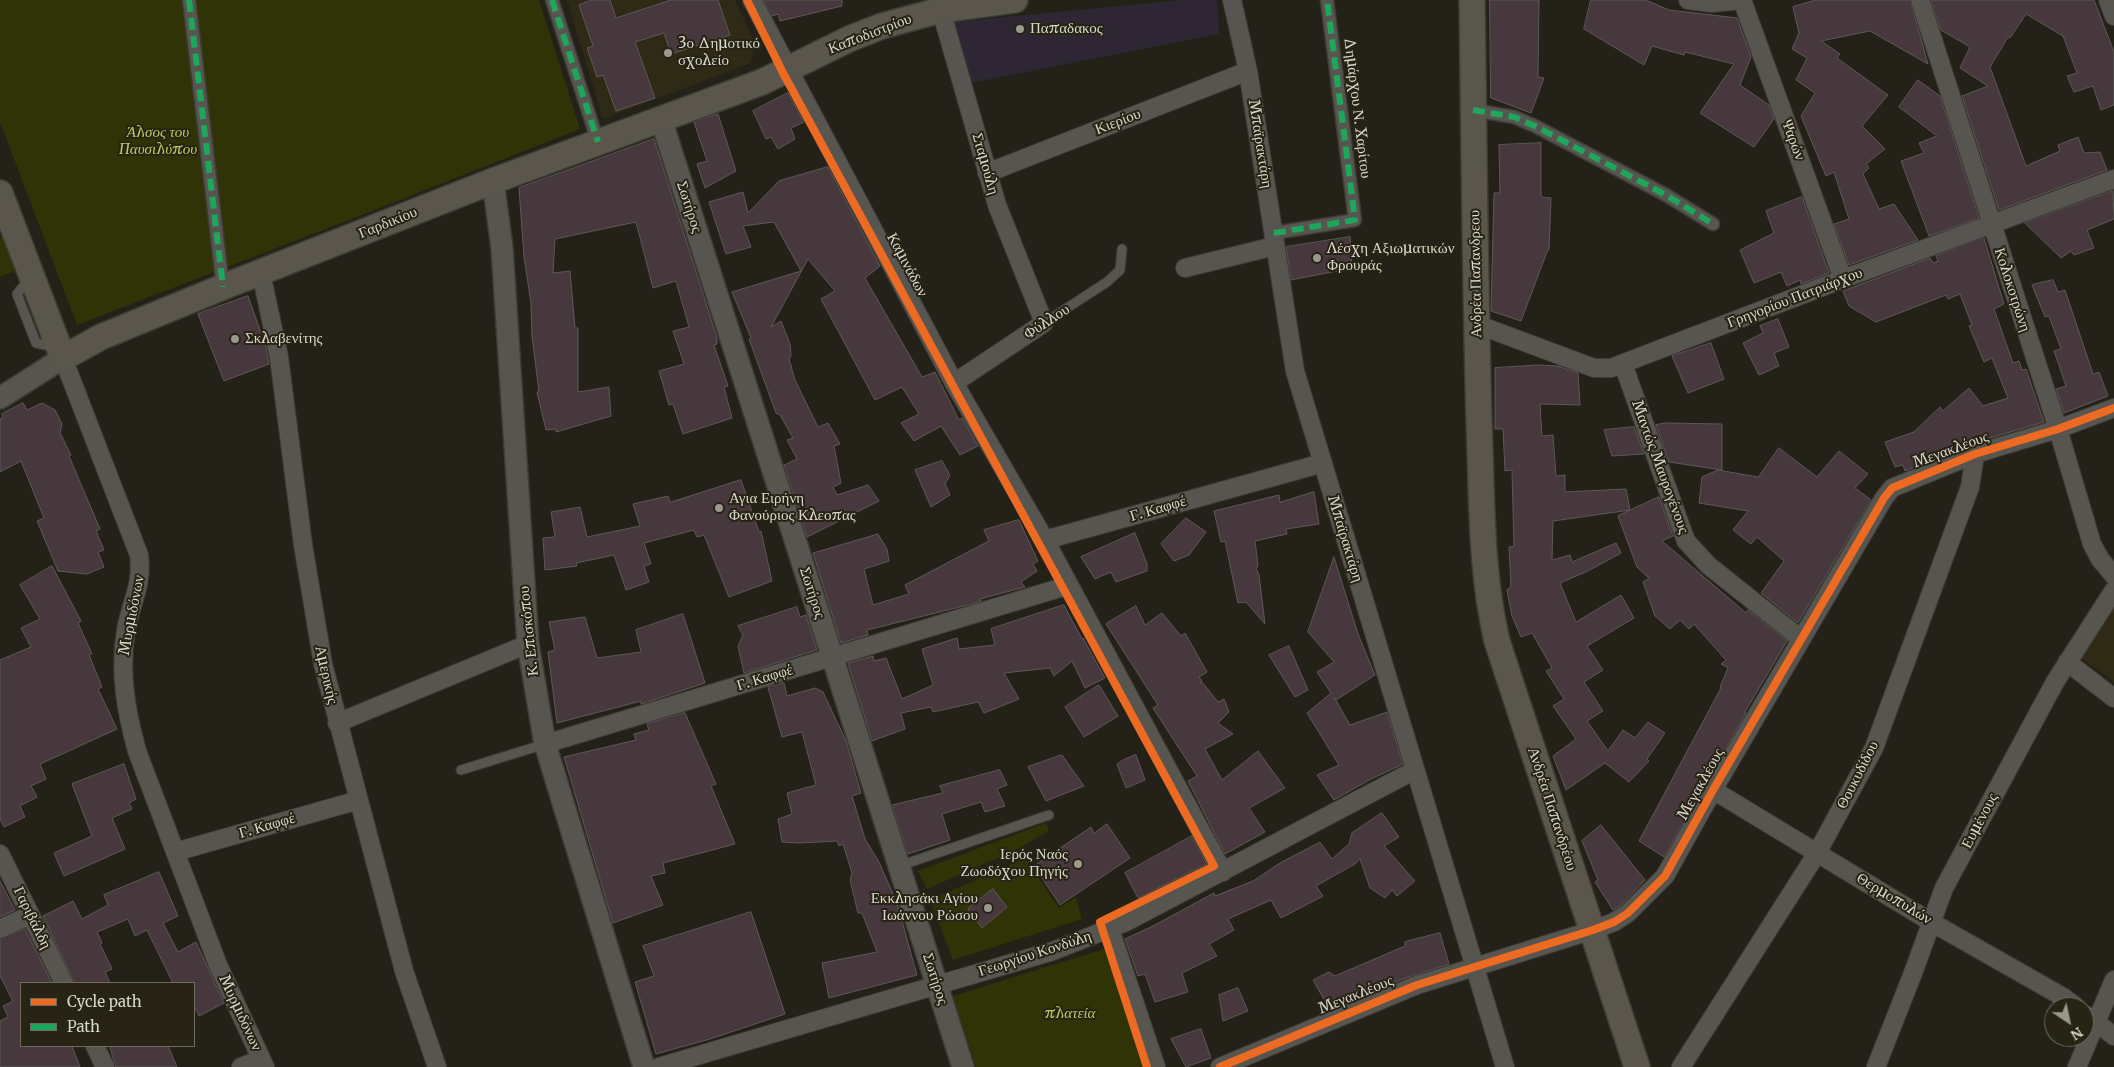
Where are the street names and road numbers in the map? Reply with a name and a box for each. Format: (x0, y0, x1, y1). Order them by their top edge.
street label: Καποδιστρίου (826, 10, 914, 58)
street label: Δημάρχου Ν. Χαρίτου (1339, 36, 1375, 180)
street label: Μπαϊρακτάρη (1244, 98, 1276, 190)
street label: Κιερίου (1093, 105, 1143, 139)
street label: Ψαρών (1777, 117, 1809, 163)
street label: Σταμούλη (968, 131, 1002, 197)
street label: Σωτήρος (672, 179, 706, 235)
street label: Γαρδικίου (356, 203, 420, 243)
street label: Ανδρέα Παπανδρεου (1466, 210, 1486, 338)
street label: Καμινάδων (883, 230, 931, 300)
street label: Κολοκοτρώνη (1990, 246, 2034, 334)
street label: Γρηγορίου Πατριάρχου (1725, 264, 1865, 332)
street label: Φύλλου (1021, 301, 1073, 343)
street label: Μαντώς Μαυρογένους (1627, 398, 1693, 536)
street label: Μεγακλέους (1911, 428, 1991, 472)
street label: Γ. Καφφέ (1128, 492, 1188, 526)
street label: Μπαϊρακτάρη (1323, 494, 1367, 584)
street label: Σωτήρος (795, 565, 829, 621)
street label: Μυρμιδόνων (115, 573, 149, 657)
street label: Κ. Επισκόπου (515, 585, 543, 677)
street label: Αμερικής (311, 644, 341, 706)
street label: Γ. Καφφέ (735, 661, 795, 695)
street label: Θουκυδίδου (1833, 738, 1883, 812)
street label: Ανδρέα Παπανδρέου (1524, 745, 1580, 873)
street label: Μεγακλέους (1674, 745, 1728, 823)
street label: Ευμένους (1958, 790, 2002, 852)
street label: Γ. Καφφέ (237, 809, 297, 843)
street label: Θερμοπυλών (1853, 869, 1935, 929)
street label: Γαριβάλδη (9, 884, 55, 952)
street label: Γεωργίου Κονδύλη (976, 927, 1094, 981)
street label: Σωτήρος (918, 951, 952, 1007)
street label: Μυρμιδόνων (215, 972, 265, 1054)
street label: Μεγακλέους (1316, 972, 1396, 1018)

